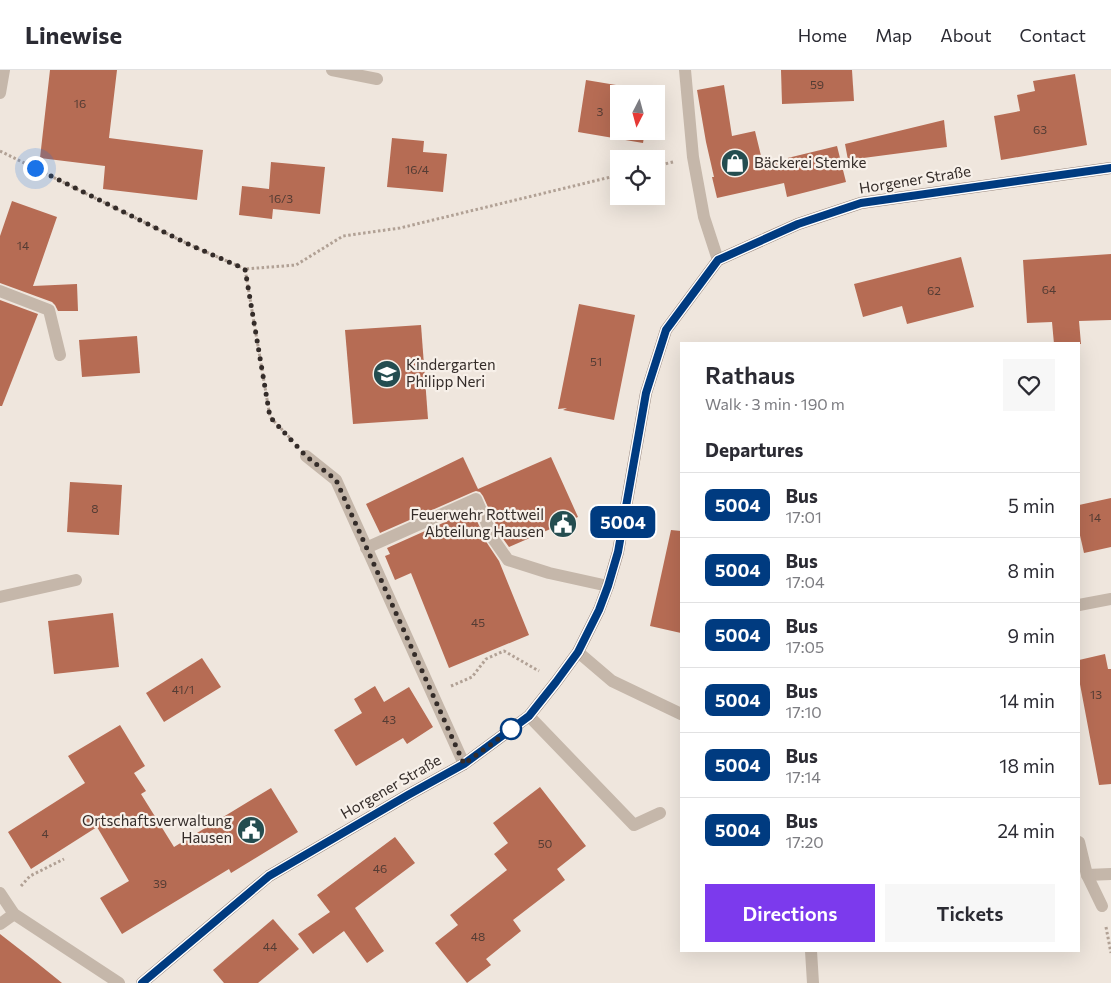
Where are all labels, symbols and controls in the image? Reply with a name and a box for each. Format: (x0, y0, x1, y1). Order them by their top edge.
text: Linewise (25, 20, 122, 49)
text: Home (798, 24, 847, 46)
text: Map (875, 24, 912, 46)
text: About (940, 24, 992, 46)
text: Contact (1020, 24, 1086, 46)
house number: 59 (810, 77, 824, 91)
north arrow (610, 85, 665, 140)
map controls (610, 85, 665, 205)
house number: 16 (74, 96, 86, 110)
house number: 3 (597, 104, 604, 118)
house number: 63 (1033, 122, 1047, 136)
shop icon: Bäckerei Stemke (720, 148, 750, 178)
button: locate (610, 150, 665, 205)
place label: Bäckerei Stemke (754, 153, 866, 171)
your location (23, 156, 48, 181)
street label: Horgener Straße (858, 161, 972, 197)
house number: 16/4 (405, 162, 429, 176)
house number: 16/3 (269, 191, 293, 205)
house number: 14 (17, 238, 29, 252)
house number: 64 (1042, 282, 1056, 296)
house number: 62 (927, 283, 941, 297)
house number: 51 (590, 354, 602, 368)
place label: Kindergarten Philipp Neri (406, 355, 496, 390)
school or university icon: Kindergarten Philipp Neri (372, 359, 402, 389)
button: heart (1003, 359, 1055, 411)
text: Rathaus (705, 360, 795, 389)
text: Walk · 3 min · 190 m (705, 394, 845, 413)
text: Departures (705, 438, 803, 461)
text: Bus (785, 484, 818, 507)
text: 5004 (715, 494, 760, 516)
text: 5 min (1008, 494, 1055, 517)
house number: 8 (91, 501, 99, 515)
place label: Feuerwehr Rottweil Abteilung Hausen (410, 505, 544, 540)
line badge: 5004 (588, 506, 658, 538)
text: 17:01 (785, 507, 822, 526)
public building icon: Feuerwehr Rottweil Abteilung Hausen (548, 509, 578, 539)
house number: 14 (1089, 510, 1101, 524)
text: 5004 (600, 511, 646, 533)
text: Bus (785, 549, 818, 572)
text: 5004 (715, 559, 760, 581)
text: 8 min (1007, 559, 1055, 582)
text: 17:04 (785, 572, 825, 591)
text: Bus (785, 614, 818, 637)
house number: 45 (471, 615, 485, 629)
text: 5004 (715, 624, 760, 646)
text: 9 min (1007, 624, 1055, 647)
text: 17:05 (785, 637, 824, 656)
text: Bus (785, 679, 818, 702)
house number: 41/1 (172, 682, 194, 696)
house number: 13 (1090, 687, 1102, 701)
text: 5004 (715, 689, 760, 711)
text: 14 min (999, 689, 1055, 712)
text: 17:10 (785, 702, 822, 721)
house number: 43 (382, 712, 396, 726)
unlabelled marker (500, 718, 522, 740)
text: Bus (785, 744, 818, 767)
street label: Horgener Straße (337, 750, 444, 822)
text: 5004 (715, 754, 760, 776)
text: 18 min (999, 754, 1055, 777)
text: 17:14 (785, 767, 821, 786)
text: Bus (785, 809, 818, 832)
place label: Ortschaftsverwaltung Hausen (82, 811, 232, 846)
public building icon: Ortschaftsverwaltung Hausen (236, 815, 266, 845)
text: 5004 (715, 819, 760, 841)
text: 24 min (997, 819, 1055, 842)
house number: 4 (41, 826, 49, 840)
text: 17:20 (785, 832, 824, 851)
house number: 50 (538, 836, 553, 850)
house number: 46 (373, 861, 387, 875)
house number: 39 (153, 876, 167, 890)
button: Directions (705, 884, 875, 942)
button: Tickets (885, 884, 1055, 942)
house number: 48 (471, 929, 485, 943)
house number: 44 (263, 939, 277, 953)

